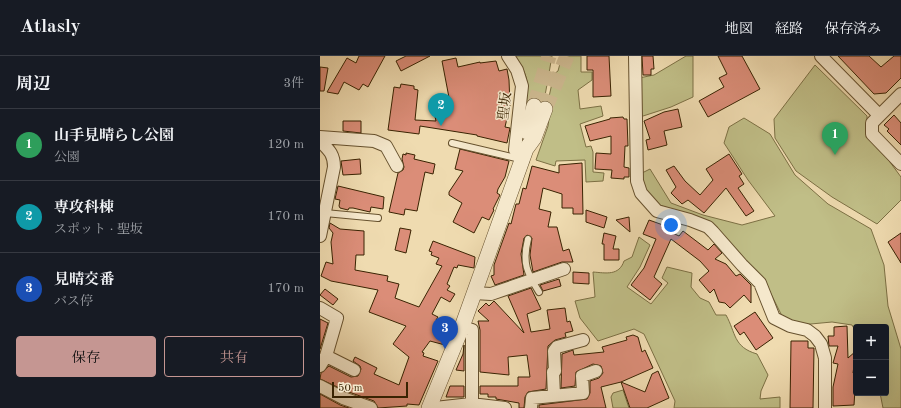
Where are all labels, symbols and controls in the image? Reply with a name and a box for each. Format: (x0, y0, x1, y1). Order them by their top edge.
text: Atlasly (20, 18, 81, 37)
text: 地図 (725, 22, 753, 36)
text: 経路 (775, 22, 803, 36)
text: 保存済み (825, 22, 881, 36)
text: 周辺 (16, 76, 50, 93)
text: 3件 (283, 77, 304, 90)
street label: 聖坂 (495, 91, 514, 121)
pin: 2 (428, 93, 454, 126)
pin: 1 (822, 122, 848, 155)
text: 山手見晴らし公園 (54, 129, 174, 144)
text: 1 (25, 138, 33, 151)
text: 120 m (267, 138, 304, 151)
text: 公園 (54, 151, 80, 164)
text: 専攻科棟 (54, 201, 114, 216)
text: 2 (25, 210, 33, 223)
text: 170 m (267, 210, 304, 223)
your location (661, 215, 681, 235)
text: スポット · 聖坂 (54, 223, 143, 236)
text: 見晴交番 (54, 273, 114, 288)
text: 3 (25, 282, 33, 295)
text: 170 m (267, 282, 304, 295)
text: バス停 (54, 295, 93, 308)
pin: 3 (432, 316, 458, 349)
map controls (853, 324, 889, 396)
button: + (853, 324, 889, 360)
button: 保存 (16, 336, 156, 377)
button: 共有 (164, 336, 304, 377)
button: − (853, 360, 889, 396)
scale bar (332, 380, 408, 399)
text: 50 m (338, 383, 363, 394)

